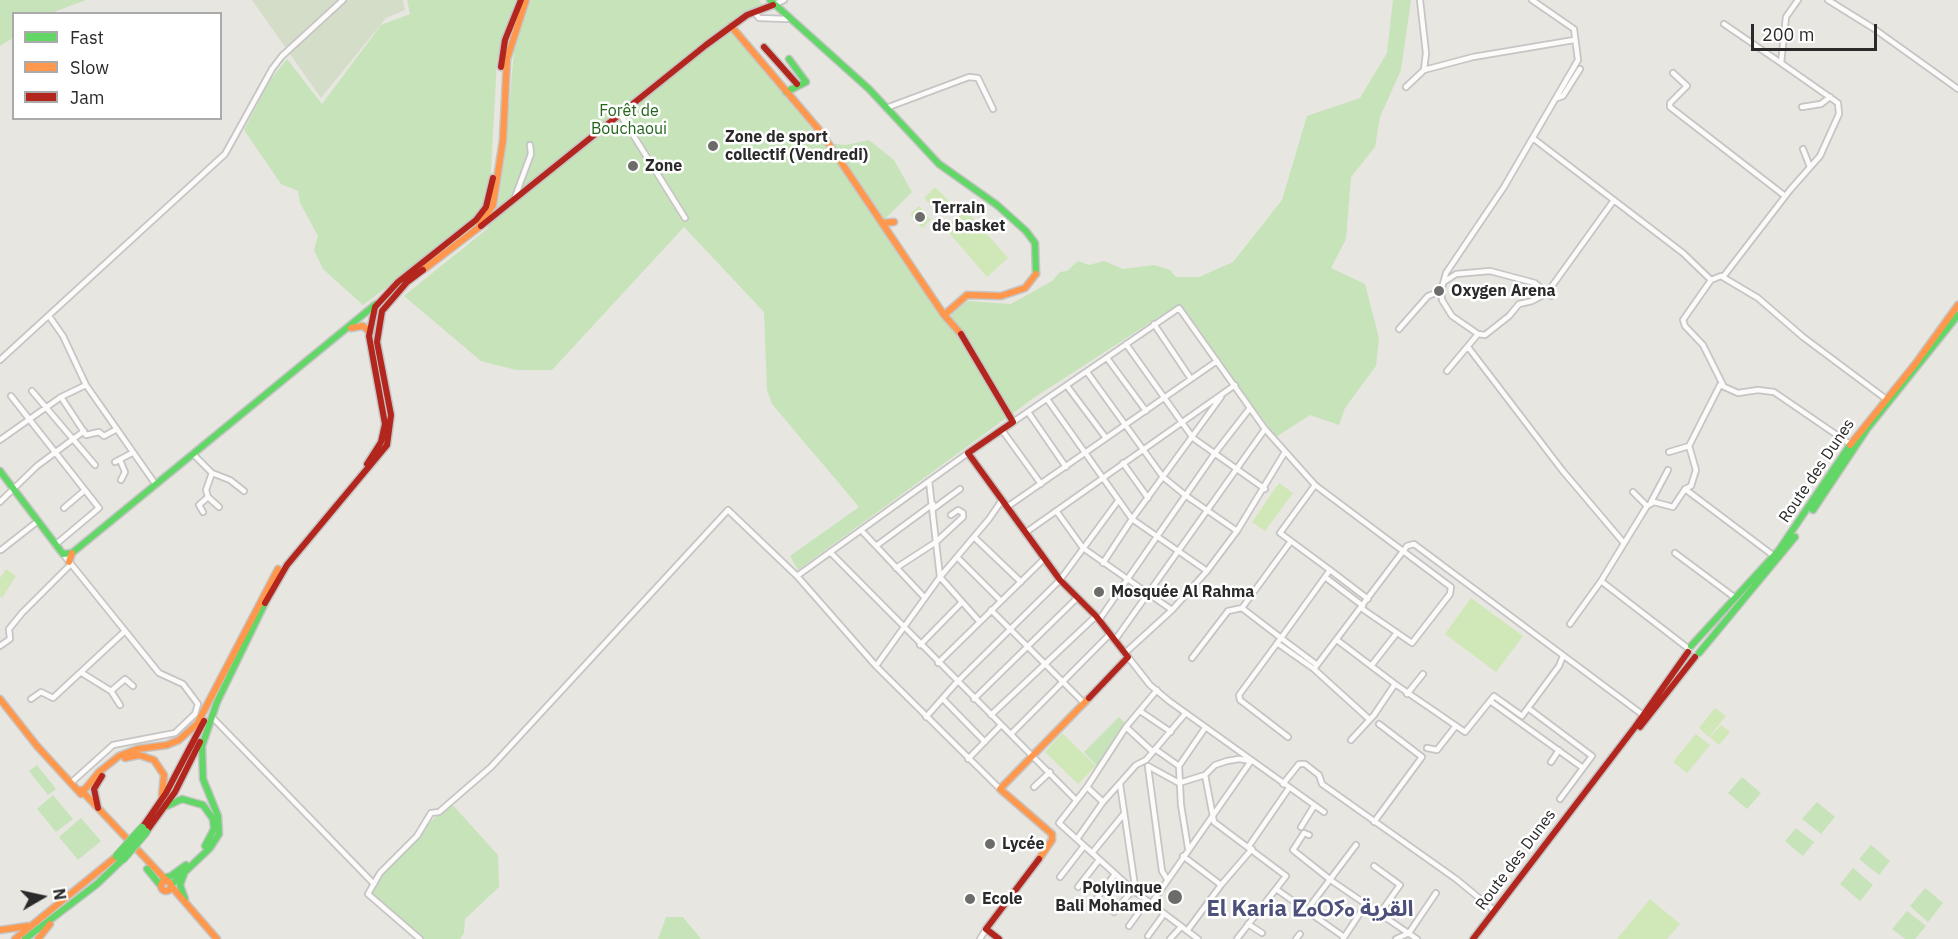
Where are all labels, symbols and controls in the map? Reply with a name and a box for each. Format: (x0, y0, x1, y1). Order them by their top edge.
legend (12, 12, 222, 120)
scale bar (1754, 12, 1880, 50)
text: 200 m (1762, 23, 1814, 46)
text: Fast (70, 26, 104, 49)
text: Slow (70, 56, 109, 79)
text: Jam (70, 86, 105, 109)
park label: Forêt de Bouchaoui (591, 101, 667, 139)
place label: Zone de sport collectif (Vendredi) (725, 127, 868, 165)
marker: Zone de sport collectif (Vendredi) (706, 139, 720, 153)
place label: Zone (645, 156, 682, 176)
marker: Zone (626, 159, 640, 173)
place label: Terrain de basket (932, 198, 1005, 236)
marker: Terrain de basket (913, 210, 927, 224)
place label: Oxygen Arena (1451, 281, 1556, 301)
marker: Oxygen Arena (1432, 284, 1446, 298)
street label: Route des Dunes (1775, 415, 1859, 527)
place label: Mosquée Al Rahma (1111, 582, 1254, 602)
marker: Mosquée Al Rahma (1092, 585, 1106, 599)
street label: Route des Dunes (1472, 806, 1560, 914)
place label: Lycée (1002, 834, 1045, 854)
marker: Lycée (983, 837, 997, 851)
north arrow (12, 867, 72, 927)
place label: Polylinque Bali Mohamed (1055, 878, 1162, 916)
text: N (49, 887, 71, 901)
marker: Polylinque Bali Mohamed (1166, 888, 1184, 906)
place label: Ecole (982, 889, 1023, 909)
marker: Ecole (963, 892, 977, 906)
district label: El Karia ⵇⴰⵔⵢⴰ القرية (1206, 897, 1414, 923)

